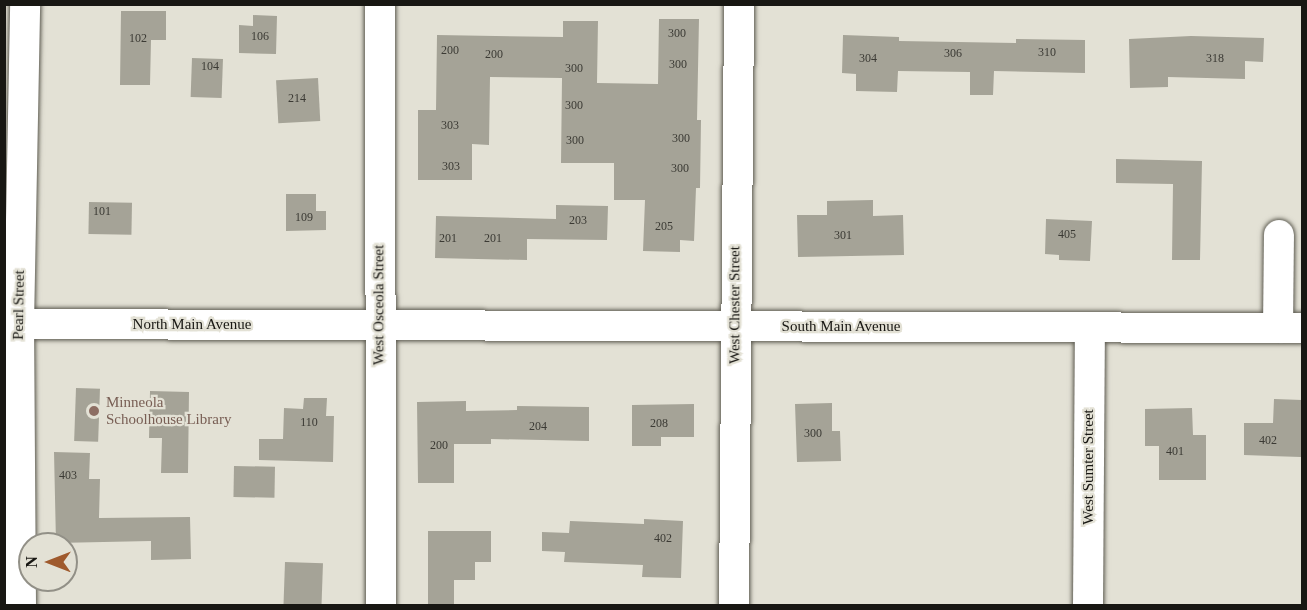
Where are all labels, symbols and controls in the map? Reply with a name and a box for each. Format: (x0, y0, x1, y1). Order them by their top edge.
house number: 300 (668, 27, 686, 41)
house number: 106 (251, 30, 269, 44)
house number: 102 (129, 32, 147, 46)
house number: 200 (441, 44, 459, 58)
house number: 310 (1038, 46, 1056, 60)
house number: 306 (944, 47, 962, 61)
house number: 200 (485, 48, 503, 62)
house number: 304 (859, 52, 877, 66)
house number: 318 (1206, 52, 1224, 66)
house number: 300 (669, 58, 687, 72)
house number: 104 (201, 60, 219, 74)
house number: 300 (565, 62, 583, 76)
house number: 214 (288, 92, 306, 106)
house number: 300 (565, 99, 583, 113)
house number: 303 (441, 119, 459, 133)
house number: 300 (672, 132, 690, 146)
house number: 300 (566, 134, 584, 148)
house number: 303 (442, 160, 460, 174)
house number: 300 (671, 162, 689, 176)
house number: 101 (93, 205, 111, 219)
house number: 109 (295, 211, 313, 225)
house number: 203 (569, 214, 587, 228)
house number: 205 (655, 220, 673, 234)
house number: 405 (1058, 228, 1076, 242)
house number: 301 (834, 229, 852, 243)
house number: 201 (439, 232, 457, 246)
house number: 201 (484, 232, 502, 246)
street label: West Osceola Street (370, 245, 388, 365)
street label: West Chester Street (726, 246, 744, 364)
street label: Pearl Street (9, 270, 29, 340)
street label: North Main Avenue (132, 316, 252, 334)
street label: South Main Avenue (781, 318, 901, 336)
place label: Minneola Schoolhouse Library (106, 393, 231, 428)
marker: Minneola Schoolhouse Library (87, 404, 101, 418)
street label: West Sumter Street (1080, 409, 1098, 525)
house number: 110 (300, 416, 318, 430)
house number: 208 (650, 417, 668, 431)
house number: 204 (529, 420, 547, 434)
house number: 300 (804, 427, 822, 441)
house number: 402 (1259, 434, 1277, 448)
house number: 200 (430, 439, 448, 453)
house number: 401 (1166, 445, 1184, 459)
house number: 403 (59, 469, 77, 483)
north arrow (18, 532, 78, 592)
house number: 402 (654, 532, 672, 546)
text: N (23, 556, 40, 568)

